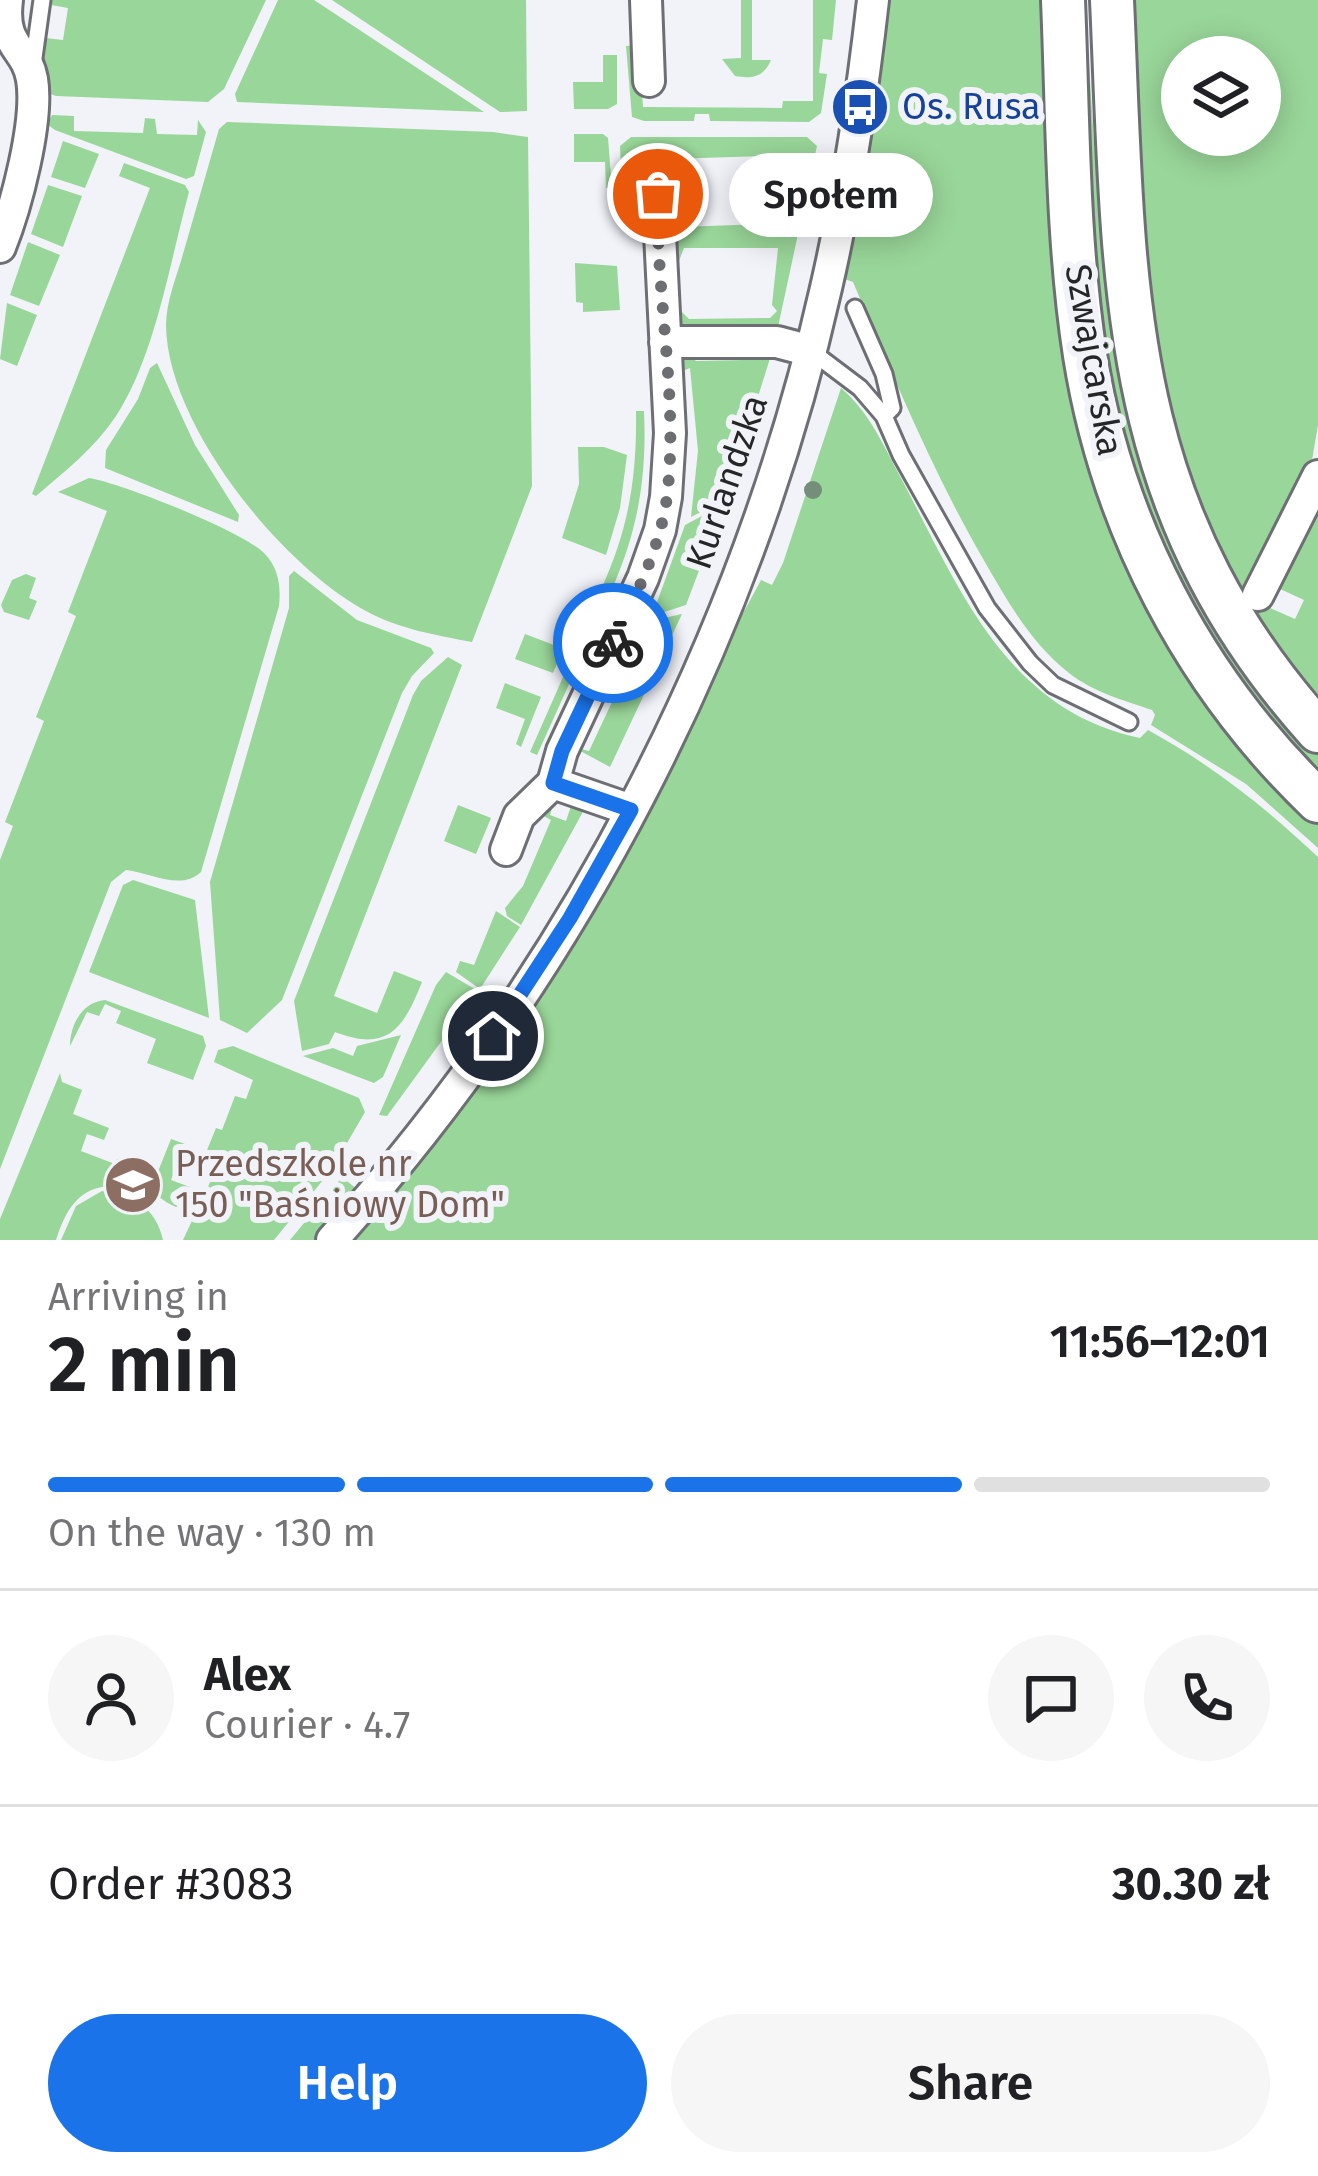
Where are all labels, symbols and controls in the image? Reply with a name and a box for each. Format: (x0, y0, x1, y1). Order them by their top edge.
map controls (1161, 36, 1281, 156)
button: layers (1161, 36, 1281, 156)
bus stop icon: Os. Rusa (829, 76, 891, 138)
place label: Os. Rusa (902, 85, 1041, 129)
pin (607, 143, 709, 245)
callout: Społem (730, 152, 934, 236)
icon: bag (625, 161, 691, 227)
text: Społem (763, 172, 899, 218)
street label: Szwajcarska (1056, 261, 1132, 459)
street label: Kurlandzka (677, 389, 777, 575)
courier (553, 583, 673, 703)
icon: bike (580, 610, 646, 676)
pin (442, 985, 544, 1087)
icon: home (460, 1003, 526, 1069)
place label: Przedszkole nr 150 "Baśniowy Dom" (175, 1142, 505, 1227)
school or university icon: Przedszkole nr 150 "Baśniowy Dom" (102, 1154, 164, 1216)
text: Arriving in (48, 1274, 229, 1320)
text: 11:56–12:01 (1050, 1315, 1270, 1369)
text: 2 min (48, 1318, 240, 1412)
text: On the way · 130 m (48, 1510, 376, 1556)
button: person (48, 1635, 174, 1761)
button: chat (988, 1635, 1114, 1761)
button: phone (1144, 1635, 1270, 1761)
text: Alex (204, 1648, 291, 1702)
text: Courier · 4.7 (204, 1702, 410, 1748)
text: Order #3083 (48, 1857, 294, 1911)
text: 30.30 zł (1112, 1857, 1270, 1911)
button: Help (48, 2014, 647, 2152)
button: Share (671, 2014, 1270, 2152)

